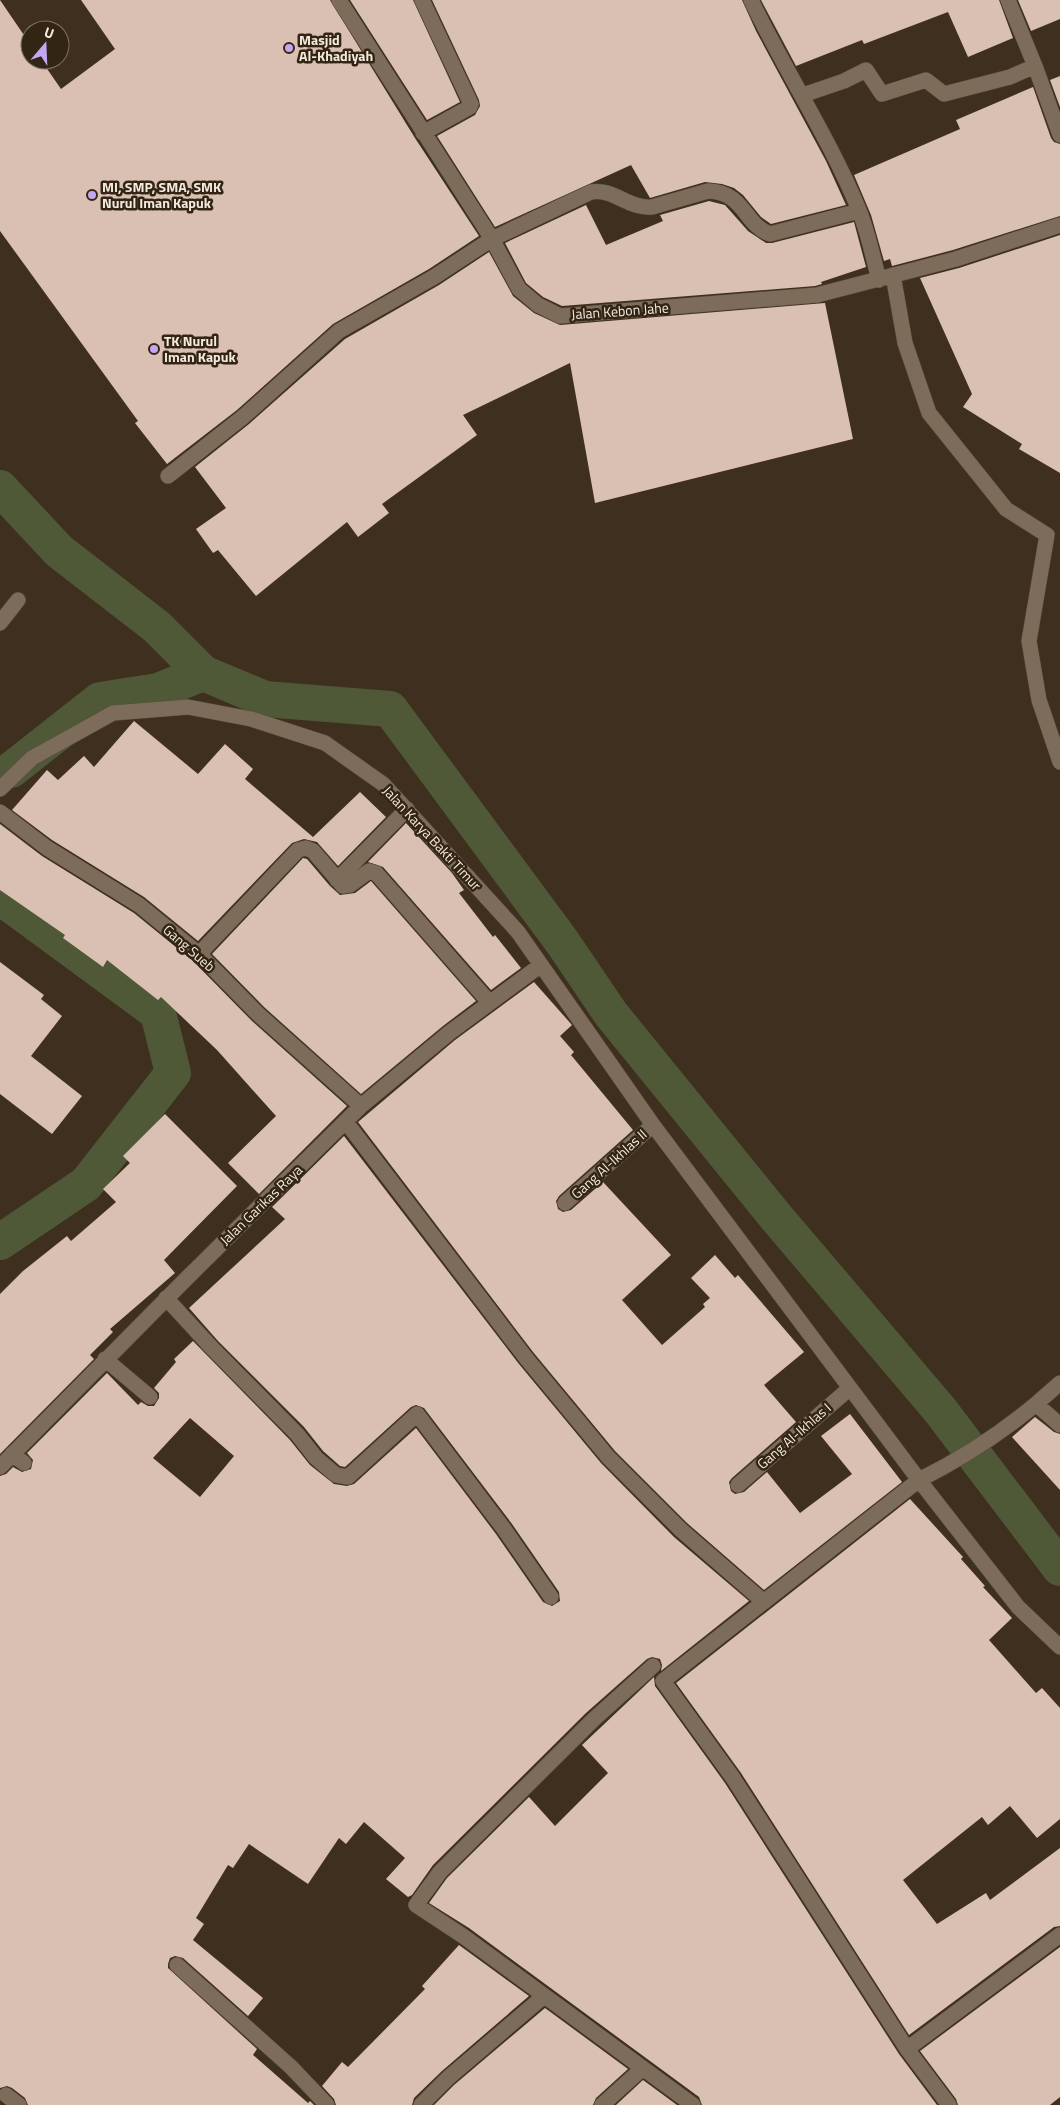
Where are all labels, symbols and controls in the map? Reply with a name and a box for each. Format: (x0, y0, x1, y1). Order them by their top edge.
north arrow (20, 20, 70, 70)
text: U (42, 21, 57, 44)
place label: Masjid Al-Khadiyah (299, 29, 373, 66)
marker: Masjid Al-Khadiyah (283, 42, 295, 54)
place label: MI, SMP, SMA, SMK Nurul Iman Kapuk (102, 176, 222, 213)
marker: MI, SMP, SMA, SMK Nurul Iman Kapuk (86, 189, 98, 201)
street label: Jalan Kebon Jahe (570, 297, 669, 324)
place label: TK Nurul Iman Kapuk (164, 330, 236, 367)
marker: TK Nurul Iman Kapuk (148, 343, 160, 355)
street label: Jalan Karya Bakti Timur (378, 781, 487, 895)
street label: Gang Sueb (159, 919, 220, 976)
street label: Gang Al-Ikhlas II (566, 1124, 651, 1203)
street label: Jalan Garikas Raya (215, 1160, 307, 1250)
street label: Gang Al-Ikhlas I (752, 1397, 835, 1474)

